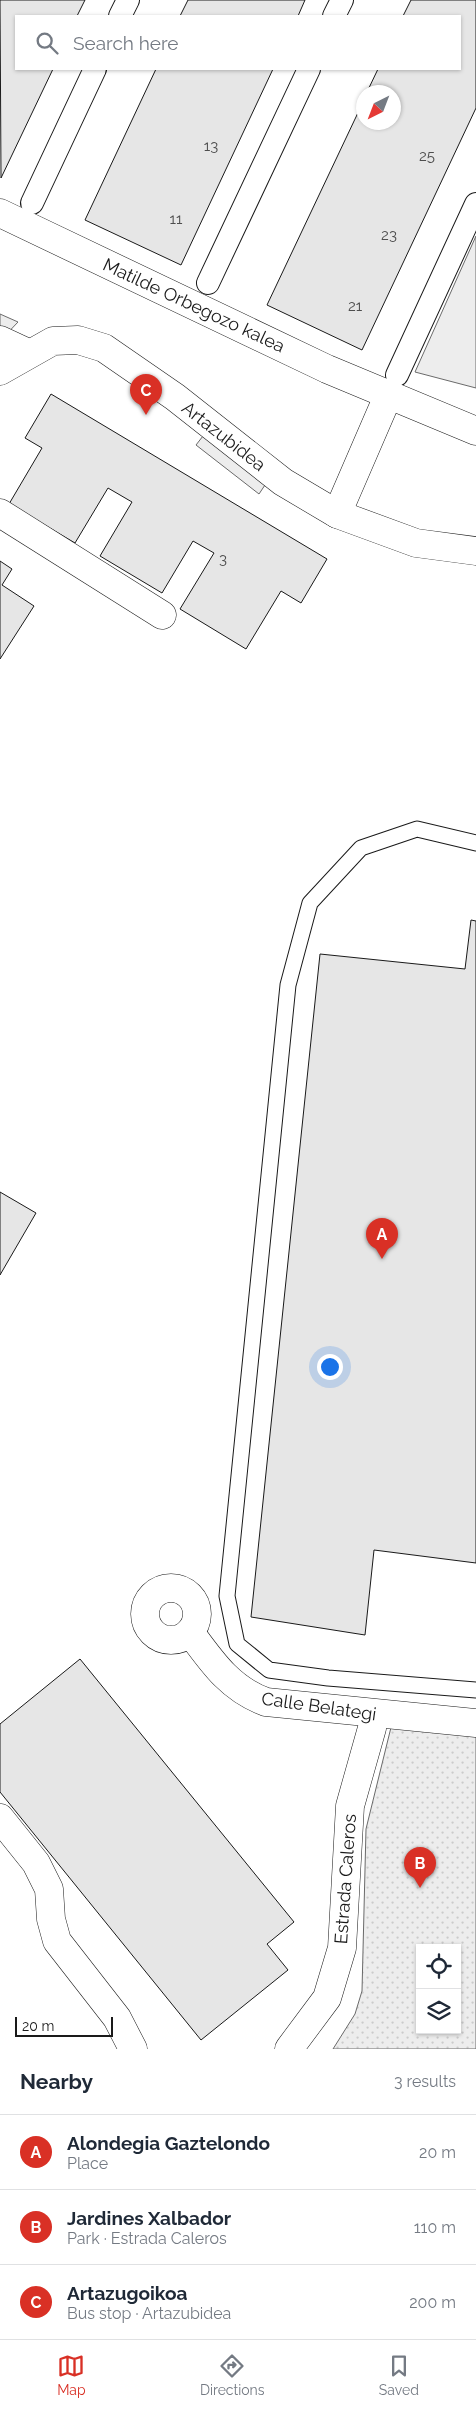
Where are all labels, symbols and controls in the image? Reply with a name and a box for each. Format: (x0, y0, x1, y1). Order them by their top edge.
search box (15, 15, 461, 70)
icon: search (33, 29, 61, 57)
text: Search here (73, 32, 179, 54)
north arrow (356, 85, 401, 130)
house number: 13 (204, 137, 218, 155)
house number: 25 (419, 147, 435, 165)
house number: 11 (170, 210, 183, 228)
house number: 23 (381, 226, 397, 244)
street label: Matilde Orbegozo kalea (100, 254, 288, 356)
house number: 21 (348, 297, 363, 315)
pin: C (130, 374, 162, 415)
street label: Artazubidea (178, 397, 270, 475)
house number: 3 (219, 550, 227, 568)
pin: A (366, 1218, 398, 1259)
your location (317, 1354, 343, 1380)
street label: Calle Belategi (260, 1688, 378, 1724)
street label: Estrada Caleros (330, 1813, 360, 1945)
pin: B (404, 1847, 436, 1888)
map controls (416, 1944, 461, 2034)
button: locate (416, 1944, 461, 1989)
button: layers (416, 1989, 461, 2034)
scale bar (15, 2014, 112, 2037)
text: 20 m (22, 2018, 54, 2034)
text: Nearby (20, 2069, 93, 2094)
text: 3 results (394, 2072, 456, 2091)
text: Alondegia Gaztelondo (67, 2132, 270, 2154)
text: A (31, 2143, 41, 2162)
text: 20 m (419, 2143, 456, 2162)
text: Place (67, 2154, 108, 2173)
text: Jardines Xalbador (67, 2207, 231, 2229)
text: B (31, 2218, 41, 2237)
text: 110 m (414, 2218, 456, 2237)
text: Park · Estrada Caleros (67, 2229, 227, 2248)
text: Artazugoikoa (67, 2282, 187, 2304)
text: C (31, 2293, 41, 2312)
text: 200 m (409, 2293, 456, 2312)
text: Bus stop · Artazubidea (67, 2304, 231, 2323)
tab: Map (57, 2352, 86, 2398)
tab: Directions (200, 2352, 265, 2398)
tab: Saved (379, 2352, 419, 2398)

